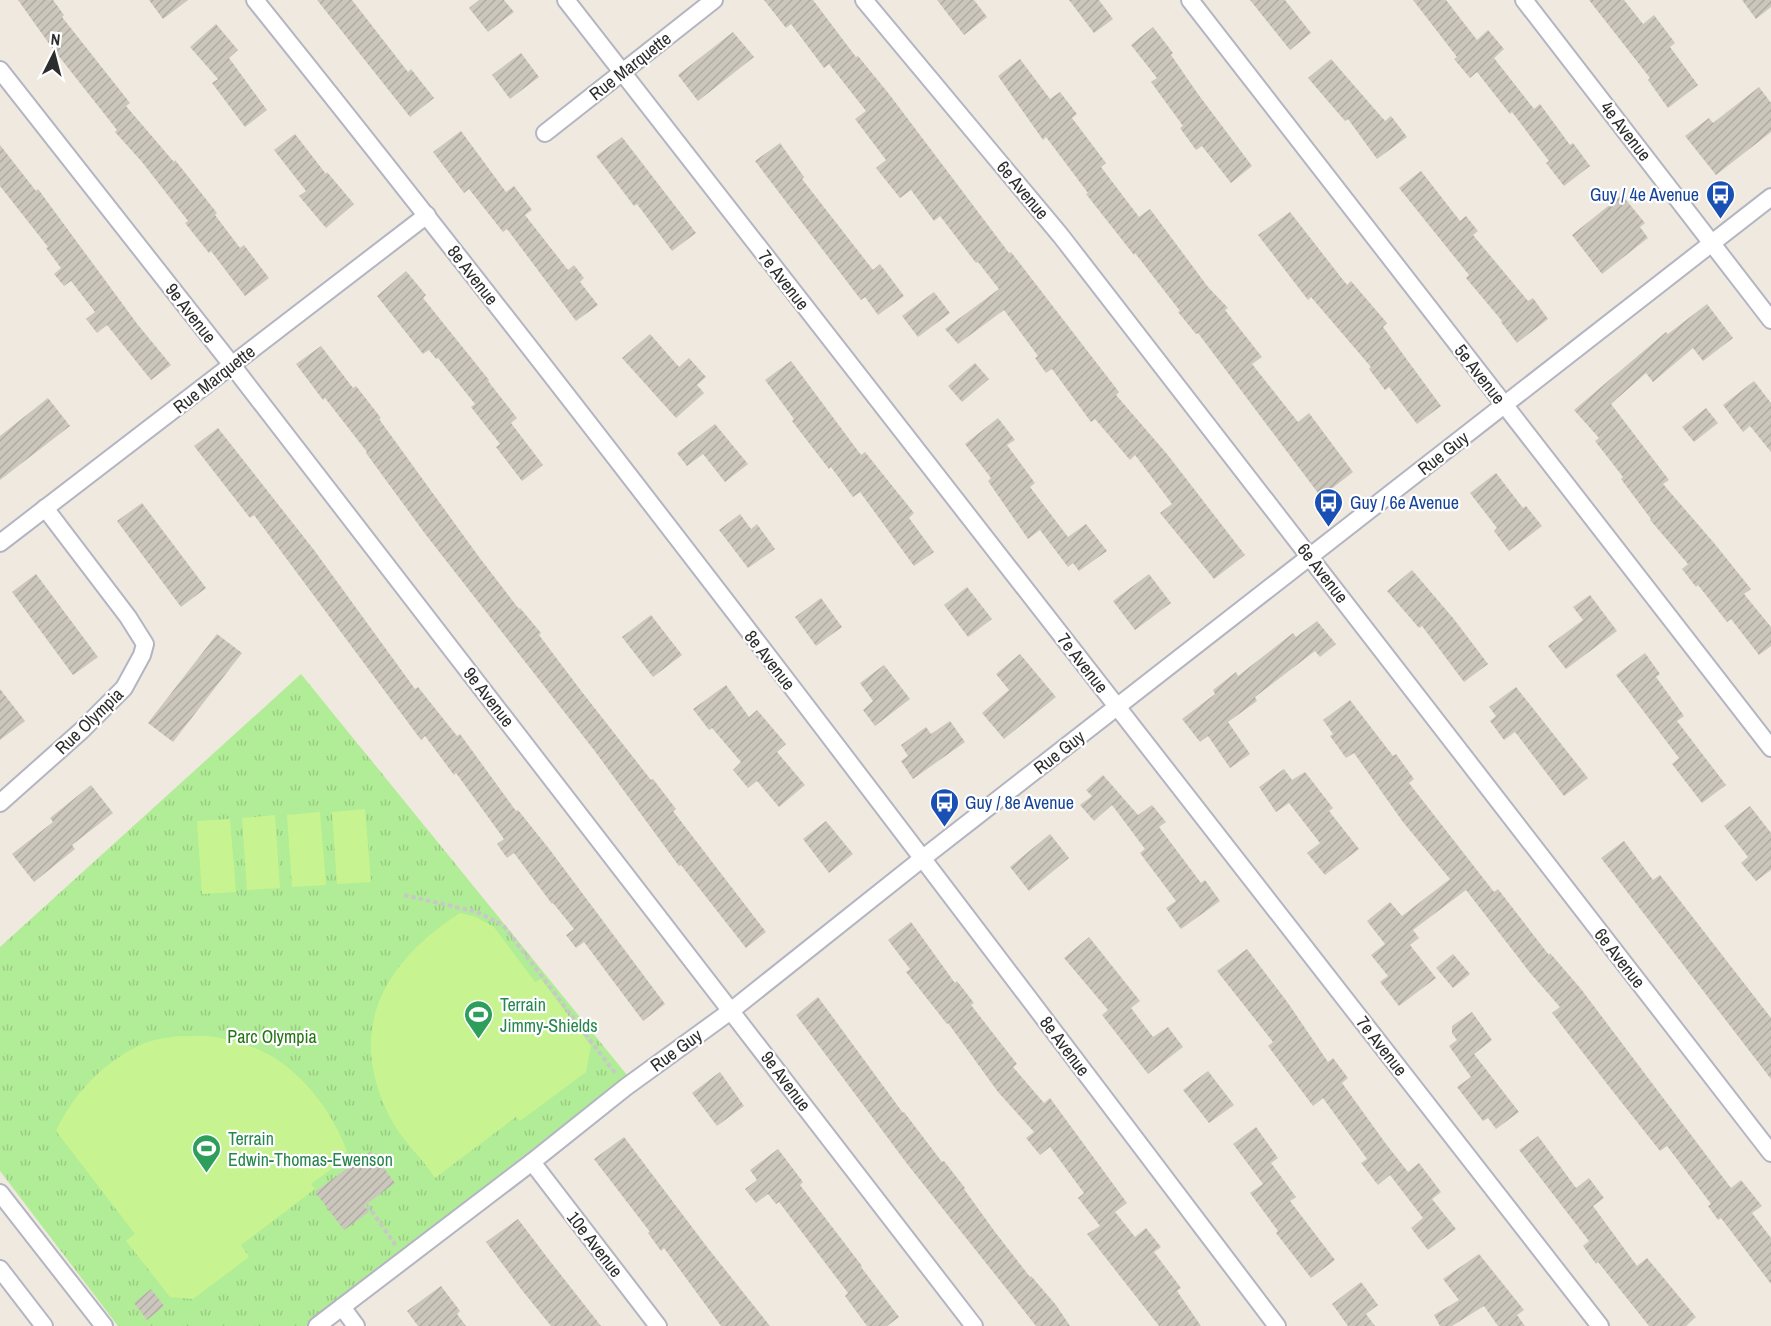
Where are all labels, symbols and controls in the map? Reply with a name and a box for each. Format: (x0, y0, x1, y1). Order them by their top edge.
north arrow (24, 24, 84, 84)
street label: Rue Marquette (584, 26, 676, 106)
text: N (50, 28, 61, 51)
street label: 4e Avenue (1595, 96, 1657, 166)
street label: 6e Avenue (991, 155, 1055, 225)
bus stop icon: Guy / 4e Avenue (1704, 178, 1736, 220)
place label: Guy / 4e Avenue (1590, 182, 1699, 207)
street label: 8e Avenue (442, 240, 504, 310)
street label: 7e Avenue (753, 245, 815, 315)
street label: 9e Avenue (160, 278, 222, 348)
street label: Rue Marquette (168, 339, 260, 419)
street label: 5e Avenue (1449, 339, 1511, 409)
street label: Rue Guy (1412, 425, 1474, 481)
bus stop icon: Guy / 6e Avenue (1313, 486, 1345, 528)
place label: Guy / 6e Avenue (1350, 490, 1459, 515)
street label: 6e Avenue (1292, 538, 1354, 608)
street label: 8e Avenue (739, 625, 801, 695)
street label: 7e Avenue (1052, 628, 1114, 698)
street label: 9e Avenue (458, 662, 520, 732)
street label: Rue Olympia (49, 682, 129, 760)
street label: Rue Guy (1028, 724, 1090, 780)
bus stop icon: Guy / 8e Avenue (928, 786, 960, 828)
place label: Guy / 8e Avenue (965, 790, 1074, 815)
street label: 6e Avenue (1589, 923, 1651, 993)
place label: Terrain Jimmy-Shields (500, 992, 598, 1038)
sports icon: Terrain Jimmy-Shields (463, 998, 495, 1040)
street label: 8e Avenue (1034, 1011, 1096, 1081)
street label: 7e Avenue (1351, 1011, 1413, 1081)
street label: Rue Guy (645, 1022, 707, 1077)
park label: Parc Olympia (227, 1024, 317, 1049)
street label: 9e Avenue (755, 1046, 817, 1116)
place label: Terrain Edwin-Thomas-Ewenson (228, 1126, 393, 1172)
sports icon: Terrain Edwin-Thomas-Ewenson (191, 1132, 223, 1174)
street label: 10e Avenue (561, 1206, 629, 1282)

